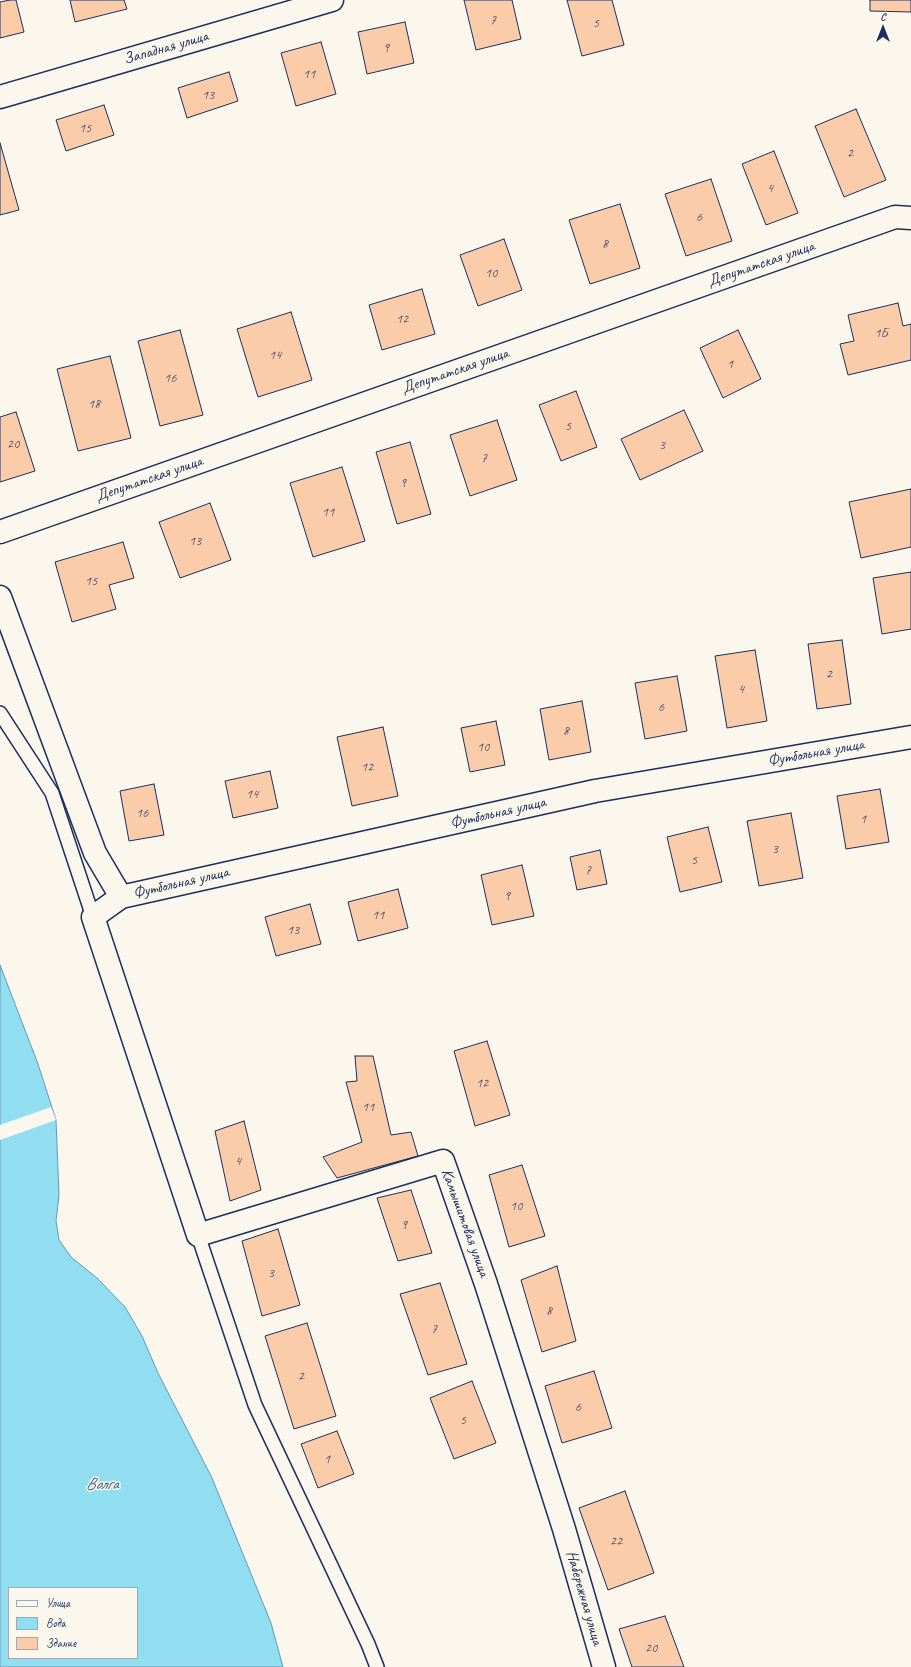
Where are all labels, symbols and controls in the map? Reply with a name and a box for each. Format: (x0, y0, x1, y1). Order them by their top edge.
north arrow (863, 8, 903, 48)
text: С (880, 9, 886, 23)
house number: 7 (490, 12, 496, 28)
house number: 5 (593, 15, 599, 31)
street label: Западная улица (122, 27, 210, 69)
house number: 9 (383, 40, 389, 56)
house number: 11 (303, 66, 315, 82)
house number: 13 (202, 87, 214, 103)
house number: 15 (79, 120, 91, 136)
house number: 2 (847, 145, 853, 161)
house number: 4 (767, 180, 773, 196)
house number: 6 (696, 209, 702, 225)
house number: 8 (602, 236, 608, 252)
street label: Депутатская улица (705, 237, 817, 291)
house number: 10 (485, 265, 497, 281)
house number: 12 (396, 311, 408, 327)
house number: 1Б (874, 325, 888, 341)
street label: Депутатская улица (399, 344, 511, 398)
house number: 14 (269, 347, 281, 363)
house number: 1 (727, 356, 733, 372)
house number: 16 (164, 370, 176, 386)
house number: 18 (88, 396, 100, 412)
house number: 5 (565, 418, 571, 434)
house number: 20 (7, 436, 19, 452)
house number: 3 (659, 437, 665, 453)
house number: 7 (481, 450, 487, 466)
street label: Депутатская улица (93, 452, 205, 506)
house number: 9 (400, 475, 406, 491)
house number: 11 (322, 504, 334, 520)
house number: 13 (189, 533, 201, 549)
house number: 15 (85, 573, 97, 589)
house number: 2 (826, 666, 832, 682)
house number: 4 (738, 681, 744, 697)
house number: 6 (658, 699, 664, 715)
house number: 8 (563, 723, 569, 739)
street label: Футбольная улица (766, 735, 866, 771)
house number: 10 (477, 739, 489, 755)
house number: 12 (361, 759, 373, 775)
house number: 14 (246, 786, 258, 802)
street label: Футбольная улица (448, 793, 548, 833)
house number: 16 (136, 805, 148, 821)
house number: 1 (860, 811, 866, 827)
house number: 3 (772, 841, 778, 857)
house number: 5 (691, 852, 697, 868)
house number: 7 (585, 862, 591, 878)
street label: Футбольная улица (131, 863, 231, 903)
house number: 9 (504, 888, 510, 904)
house number: 11 (372, 907, 384, 923)
house number: 13 (287, 922, 299, 938)
house number: 12 (476, 1075, 488, 1091)
house number: 11 (362, 1099, 374, 1115)
house number: 4 (235, 1153, 241, 1169)
street label: Камышитовая улица (437, 1166, 493, 1280)
house number: 10 (510, 1198, 522, 1214)
house number: 9 (401, 1217, 407, 1233)
house number: 3 (268, 1265, 274, 1281)
house number: 8 (546, 1303, 552, 1319)
house number: 7 (431, 1321, 437, 1337)
house number: 2 (298, 1368, 304, 1384)
house number: 6 (575, 1399, 581, 1415)
house number: 5 (460, 1412, 466, 1428)
house number: 1 (324, 1451, 330, 1467)
water label: Волга (86, 1475, 118, 1495)
house number: 22 (610, 1533, 622, 1549)
street label: Набережная улица (561, 1548, 607, 1648)
legend (8, 1587, 138, 1659)
text: Улица (46, 1595, 70, 1611)
text: Вода (46, 1615, 65, 1631)
text: Здание (46, 1635, 76, 1651)
house number: 20 (645, 1640, 657, 1656)

